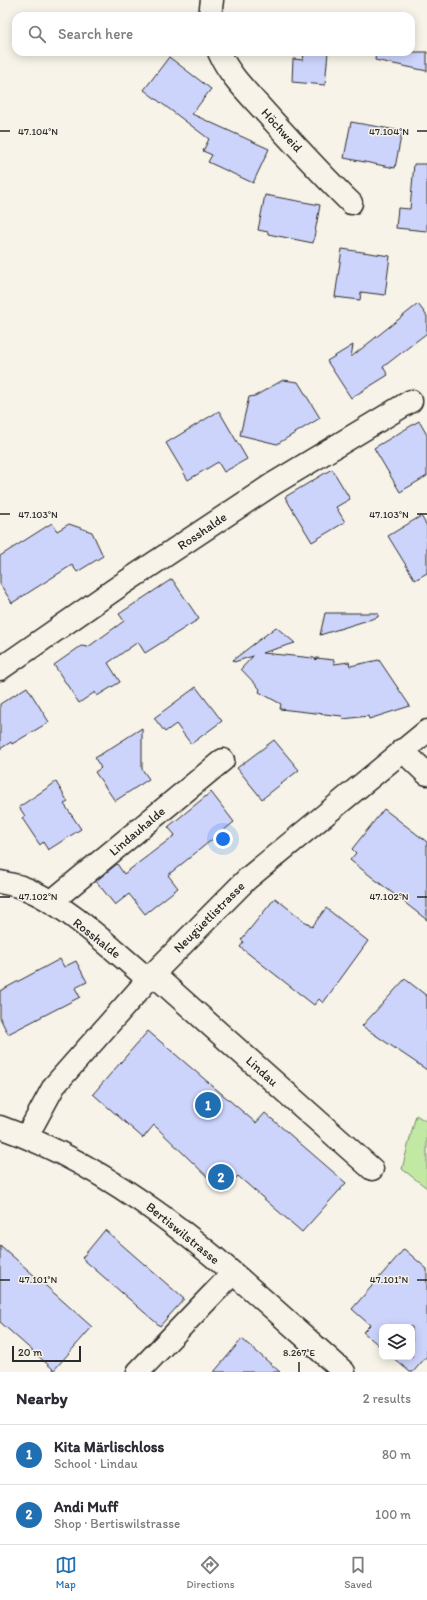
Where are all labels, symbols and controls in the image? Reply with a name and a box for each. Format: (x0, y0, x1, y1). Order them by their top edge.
search box (12, 12, 415, 56)
icon: search (26, 23, 48, 45)
text: Search here (58, 25, 133, 43)
street label: Höchweid (258, 105, 306, 155)
text: 47.104°N (18, 125, 58, 138)
text: 47.104°N (369, 125, 409, 138)
text: 47.103°N (18, 508, 58, 521)
text: 47.103°N (369, 508, 409, 521)
street label: Rosshalde (175, 509, 229, 553)
street label: Lindauhalde (106, 803, 168, 859)
your location (213, 829, 233, 849)
street label: Neugüetlistrasse (170, 878, 248, 956)
text: 47.102°N (18, 890, 58, 903)
text: 47.102°N (369, 890, 409, 903)
street label: Rosshalde (70, 915, 124, 961)
street label: Lindau (243, 1053, 281, 1089)
pin: 1 (195, 1090, 221, 1120)
pin: 2 (208, 1162, 234, 1192)
street label: Bertiswilstrasse (143, 1199, 223, 1267)
text: 47.101°N (19, 1273, 58, 1286)
text: 47.101°N (370, 1273, 409, 1286)
map controls (379, 1324, 415, 1360)
button: layers (379, 1324, 415, 1360)
scale bar (12, 1344, 81, 1363)
text: 20 m (18, 1346, 42, 1359)
text: 8.267°E (283, 1346, 315, 1359)
text: Nearby (16, 1388, 68, 1408)
text: 2 results (363, 1391, 411, 1406)
text: Kita Märlischloss (54, 1438, 164, 1456)
text: 1 (26, 1447, 32, 1462)
text: 80 m (382, 1447, 411, 1462)
text: School · Lindau (54, 1456, 138, 1471)
text: Andi Muff (54, 1498, 118, 1516)
text: 2 (26, 1507, 32, 1522)
text: 100 m (375, 1507, 411, 1522)
text: Shop · Bertiswilstrasse (54, 1516, 180, 1531)
tab: Map (55, 1554, 77, 1591)
tab: Directions (186, 1554, 235, 1591)
tab: Saved (344, 1554, 372, 1591)

